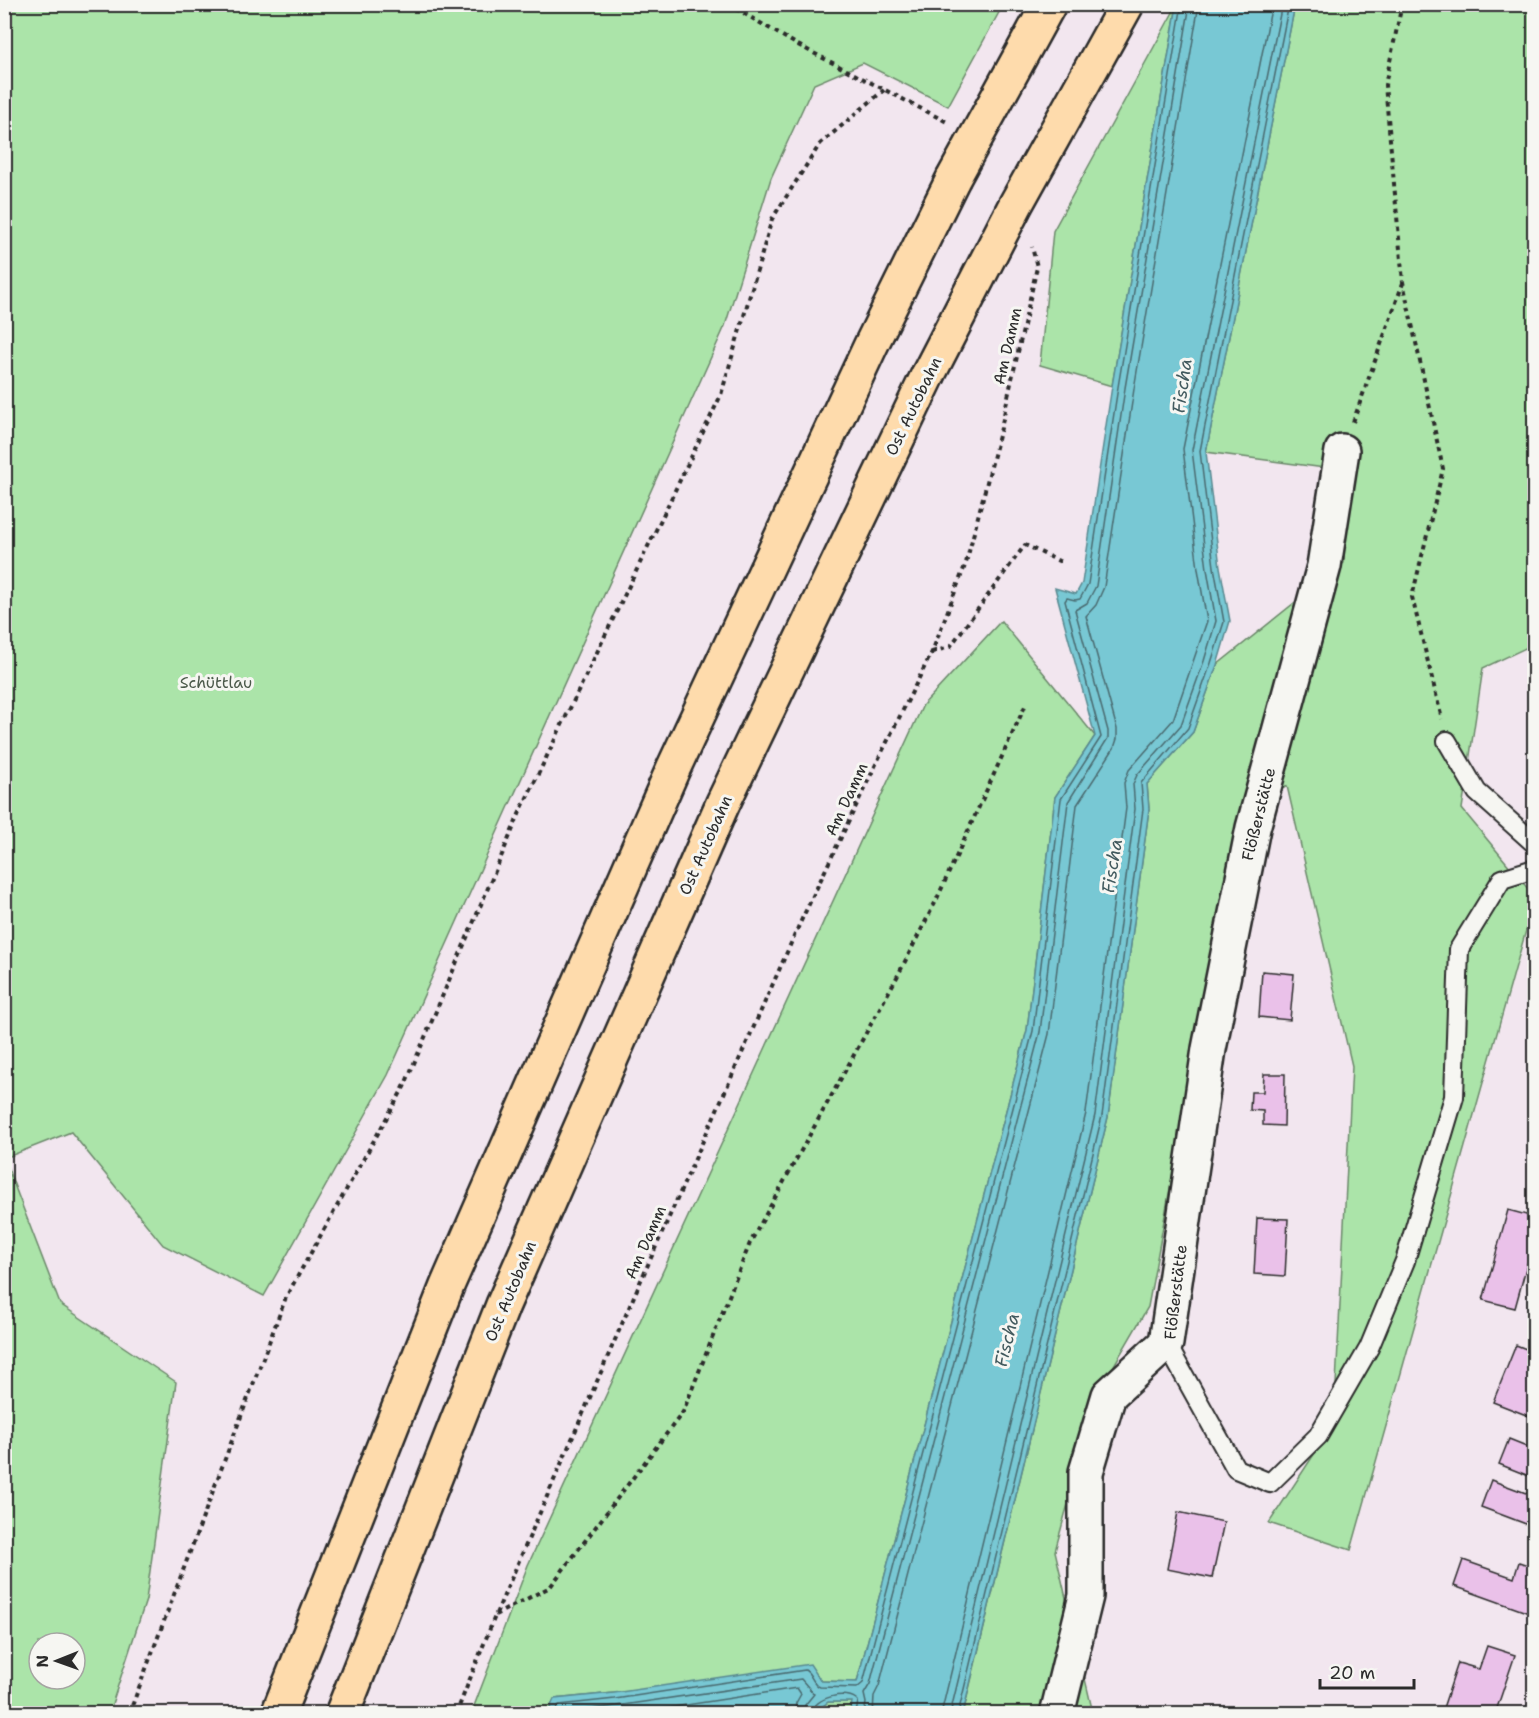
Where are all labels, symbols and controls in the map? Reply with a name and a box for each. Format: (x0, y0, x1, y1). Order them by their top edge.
street label: Am Damm (988, 305, 1027, 387)
street label: Ost Autobahn (881, 353, 946, 459)
water label: Fischa (1166, 357, 1198, 415)
park label: Schüttlau (180, 672, 252, 693)
street label: Am Damm (820, 759, 873, 839)
street label: Flößerstätte (1237, 765, 1280, 863)
street label: Ost Autobahn (674, 792, 737, 898)
water label: Fischa (1096, 837, 1128, 895)
street label: Am Damm (620, 1202, 671, 1282)
street label: Ost Autobahn (480, 1238, 541, 1345)
street label: Flößerstätte (1159, 1243, 1192, 1341)
water label: Fischa (989, 1311, 1025, 1369)
north arrow (27, 1631, 87, 1691)
scale bar (1320, 1652, 1414, 1690)
text: N (32, 1655, 53, 1668)
text: 20 m (1329, 1661, 1375, 1685)

